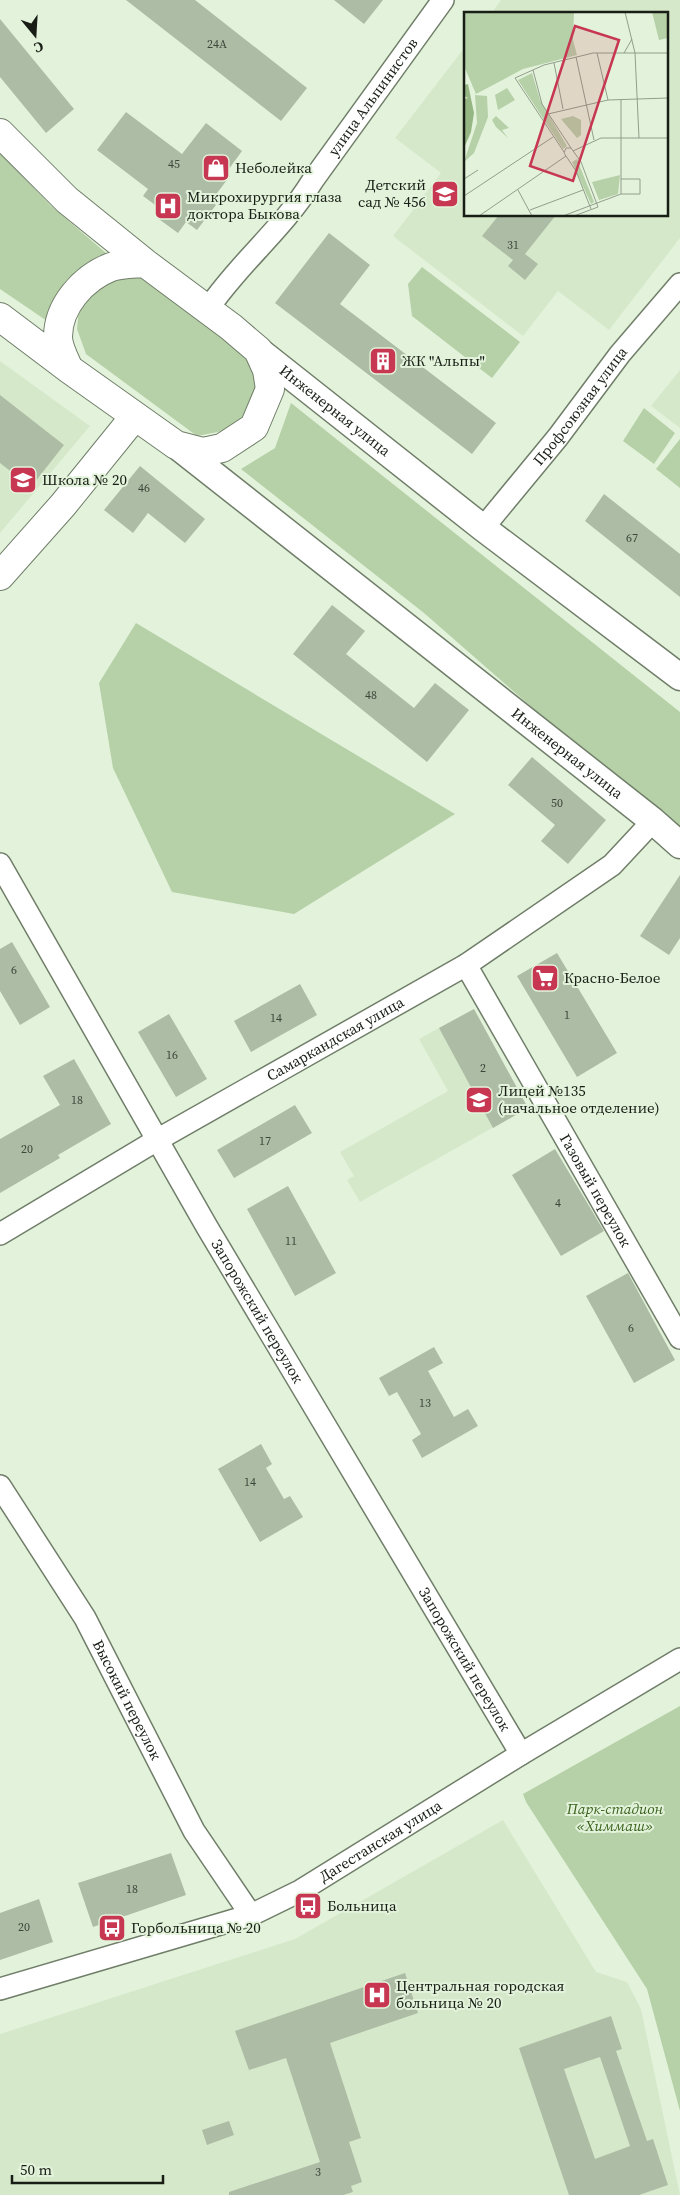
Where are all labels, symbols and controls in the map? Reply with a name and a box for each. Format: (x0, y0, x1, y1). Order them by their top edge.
north arrow (10, 10, 60, 60)
inset map (464, 12, 668, 216)
street label: улица Альпинистов (323, 33, 423, 160)
house number: 24А (207, 36, 227, 52)
text: С (32, 37, 46, 58)
shop icon: Неболейка (201, 153, 231, 183)
house number: 45 (168, 156, 180, 172)
place label: Неболейка (235, 157, 312, 178)
place label: Детский сад № 456 (358, 174, 426, 212)
school or university icon: Детский сад № 456 (430, 179, 460, 209)
place label: Микрохирургия глаза доктора Быкова (187, 186, 342, 224)
hospital icon: Микрохирургия глаза доктора Быкова (153, 191, 183, 221)
house number: 31 (507, 237, 519, 253)
street label: Профсоюзная улица (528, 342, 632, 470)
building icon: ЖК "Альпы" (368, 346, 398, 376)
place label: ЖК "Альпы" (402, 350, 485, 371)
street label: Инженерная улица (275, 360, 396, 461)
school or university icon: Школа № 20 (8, 465, 38, 495)
place label: Школа № 20 (42, 469, 127, 490)
house number: 46 (138, 480, 150, 496)
house number: 67 (626, 530, 638, 546)
house number: 48 (365, 687, 377, 703)
street label: Инженерная улица (507, 702, 628, 804)
house number: 50 (551, 795, 563, 811)
house number: 6 (11, 962, 17, 978)
supermarket icon: Красно-Белое (530, 963, 560, 993)
place label: Красно-Белое (564, 967, 661, 988)
street label: Самаркандская улица (263, 991, 408, 1086)
house number: 1 (564, 1007, 570, 1023)
house number: 14 (270, 1010, 282, 1026)
house number: 16 (166, 1047, 178, 1063)
house number: 2 (480, 1060, 486, 1076)
place label: Лицей №135 (начальное отделение) (498, 1080, 660, 1118)
school or university icon: Лицей №135 (начальное отделение) (464, 1085, 494, 1115)
house number: 18 (71, 1092, 83, 1108)
street label: Газовый переулок (555, 1130, 637, 1251)
house number: 17 (259, 1133, 271, 1149)
house number: 20 (21, 1141, 33, 1157)
house number: 4 (555, 1195, 561, 1211)
house number: 11 (285, 1233, 297, 1249)
street label: Запорожский переулок (207, 1235, 309, 1388)
house number: 6 (628, 1320, 634, 1336)
house number: 13 (419, 1395, 431, 1411)
house number: 14 (244, 1474, 256, 1490)
street label: Запорожский переулок (414, 1583, 516, 1736)
street label: Высокий переулок (88, 1636, 167, 1764)
street label: Дагестанская улица (315, 1794, 446, 1887)
park label: Парк-стадион «Химмаш» (566, 1798, 664, 1836)
house number: 18 (126, 1881, 138, 1897)
bus stop icon: Больница (293, 1891, 323, 1921)
place label: Больница (327, 1895, 397, 1916)
bus stop icon: Горбольница № 20 (97, 1913, 127, 1943)
place label: Горбольница № 20 (131, 1917, 261, 1938)
house number: 20 (18, 1919, 30, 1935)
place label: Центральная городская больница № 20 (396, 1975, 565, 2013)
hospital icon: Центральная городская больница № 20 (362, 1980, 392, 2010)
scale bar (12, 2152, 164, 2184)
text: 50 m (20, 2159, 52, 2180)
house number: 3 (315, 2164, 321, 2180)

